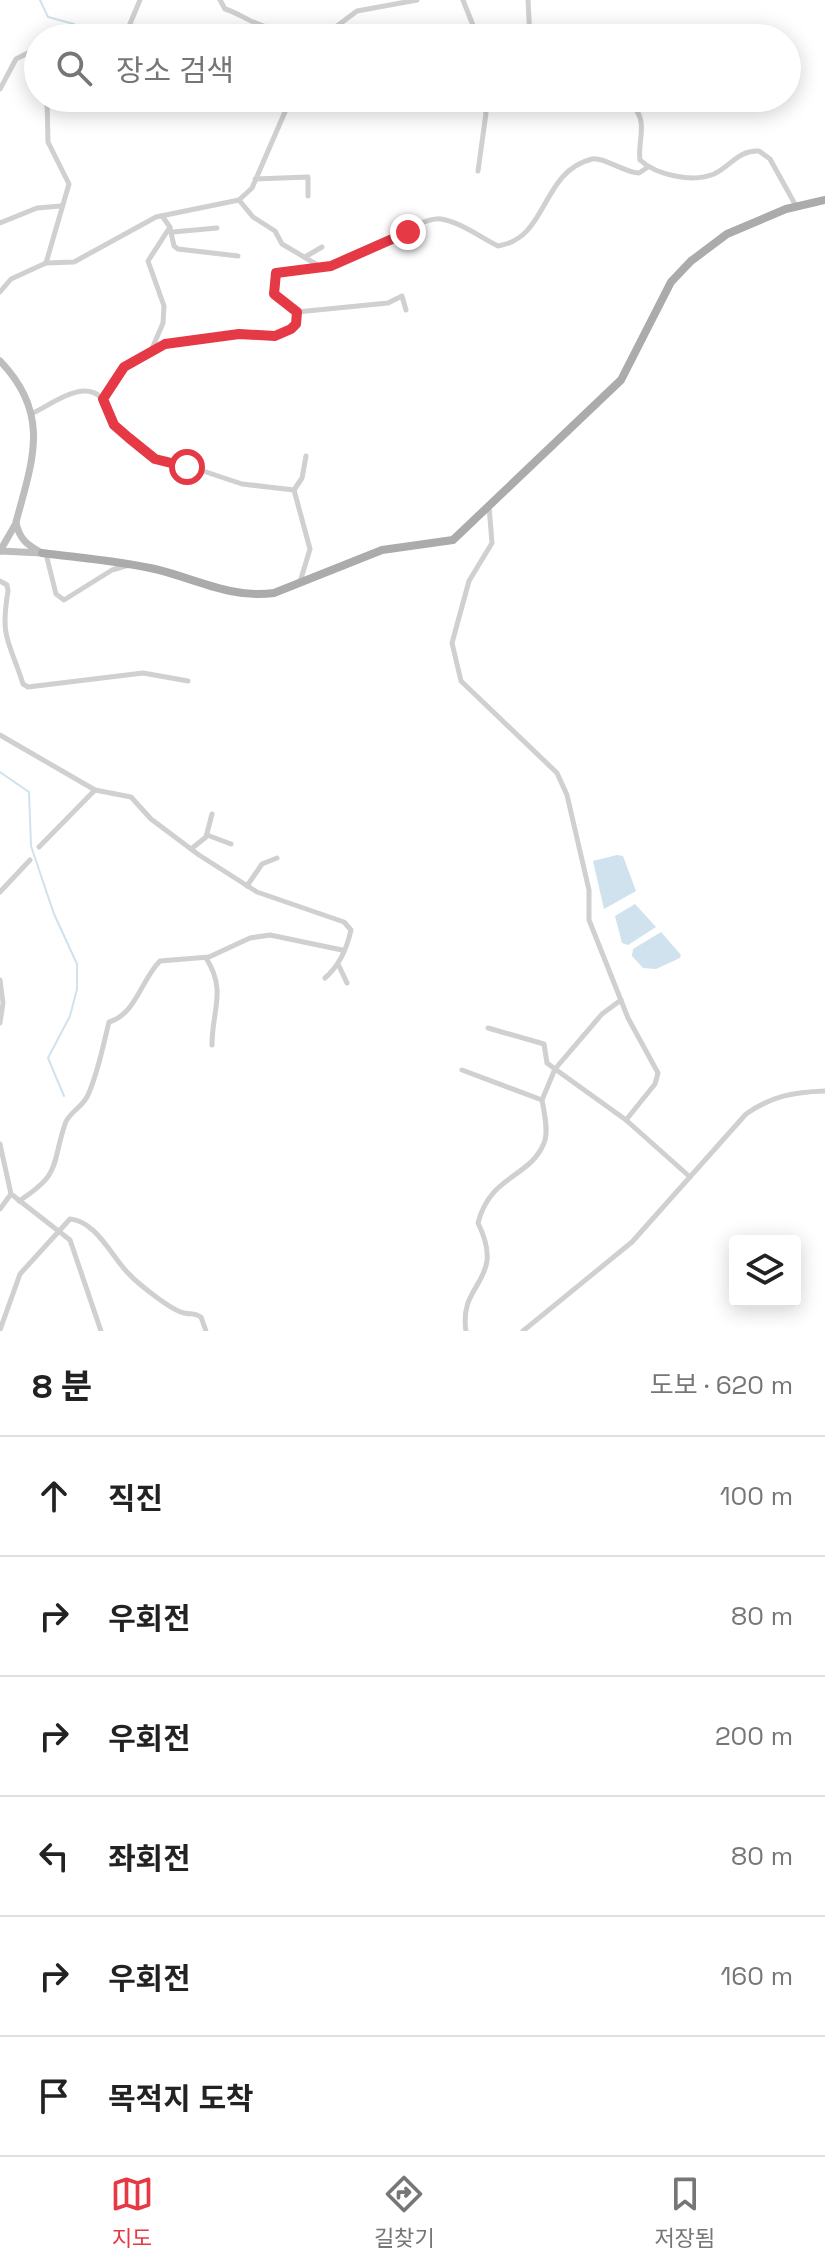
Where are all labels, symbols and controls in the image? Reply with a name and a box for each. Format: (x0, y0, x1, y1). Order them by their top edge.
search box (24, 24, 801, 112)
icon: search (52, 46, 96, 90)
text: 장소 검색 (116, 51, 234, 90)
route end (390, 214, 426, 250)
route start (169, 449, 205, 485)
map controls (729, 1235, 801, 1307)
button: layers (729, 1235, 801, 1307)
text: 8 분 (32, 1365, 92, 1408)
text: 도보 · 620 m (650, 1368, 793, 1402)
icon: ahead (32, 1474, 76, 1518)
text: 직진 (108, 1479, 163, 1518)
text: 100 m (720, 1479, 793, 1513)
icon: right (32, 1594, 76, 1638)
text: 우회전 (108, 1599, 191, 1638)
text: 80 m (731, 1599, 793, 1633)
icon: right (32, 1714, 76, 1758)
text: 우회전 (108, 1719, 191, 1758)
text: 200 m (715, 1719, 793, 1753)
icon: left (32, 1834, 76, 1878)
text: 좌회전 (108, 1839, 191, 1878)
text: 80 m (731, 1839, 793, 1873)
icon: right (32, 1954, 76, 1998)
text: 우회전 (108, 1959, 191, 1998)
text: 160 m (721, 1959, 793, 1993)
icon: arrive (32, 2074, 76, 2118)
text: 목적지 도착 (108, 2079, 254, 2118)
tab: 지도 (110, 2172, 154, 2252)
tab: 길찾기 (374, 2172, 435, 2252)
tab: 저장됨 (654, 2172, 715, 2252)

